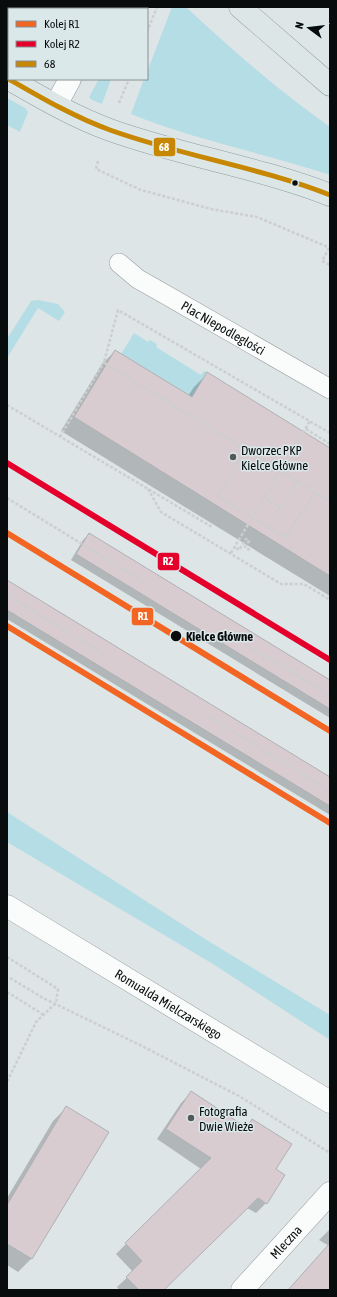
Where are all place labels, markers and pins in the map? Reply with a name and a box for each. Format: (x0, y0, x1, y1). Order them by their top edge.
unlabelled marker (290, 178, 300, 188)
place label: Dworzec PKP Kielce Główne (241, 443, 308, 473)
marker: Dworzec PKP Kielce Główne (228, 452, 238, 462)
marker: Kielce Główne (169, 629, 183, 643)
place label: Kielce Główne (186, 629, 253, 644)
place label: Fotografia Dwie Wieże (199, 1104, 254, 1134)
marker: Fotografia Dwie Wieże (186, 1113, 196, 1123)

